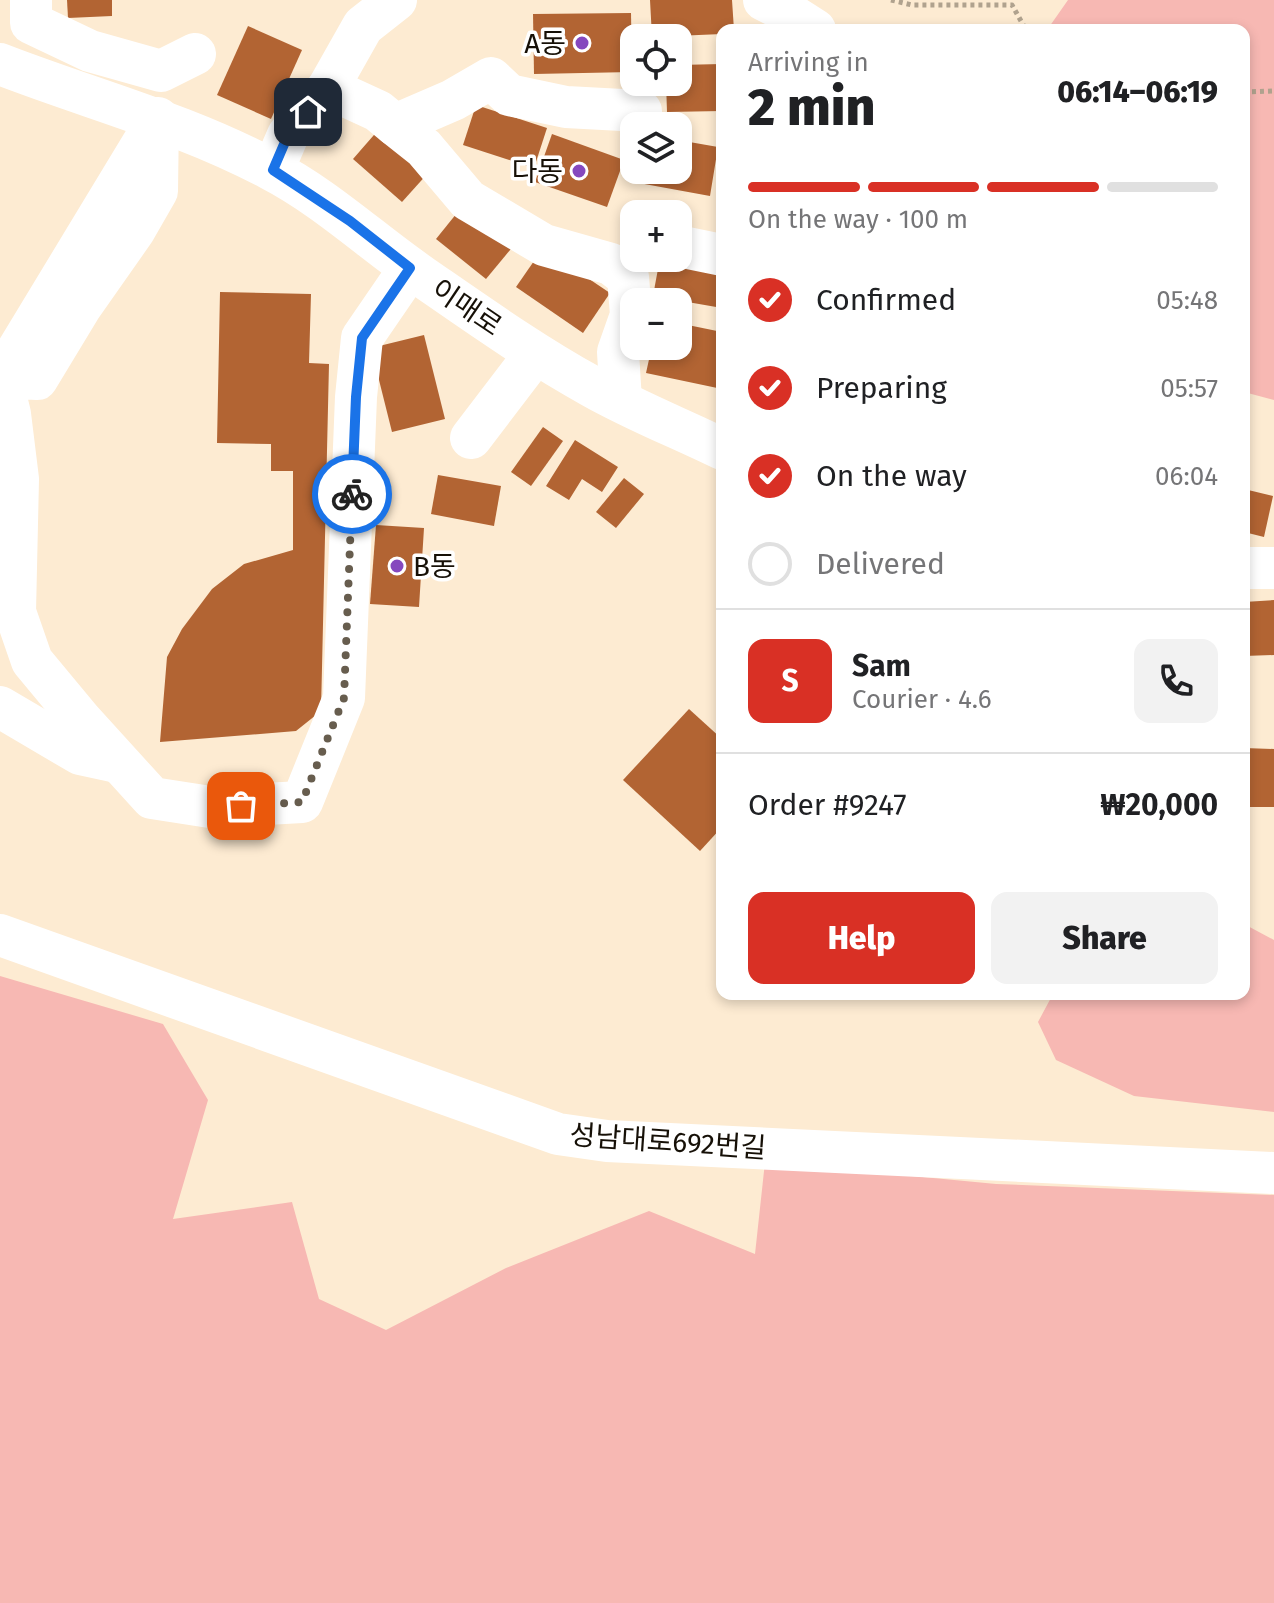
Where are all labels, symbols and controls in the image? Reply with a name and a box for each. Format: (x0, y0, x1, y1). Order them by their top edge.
map controls (620, 24, 692, 360)
button: locate (620, 24, 692, 96)
place label: A동 (524, 27, 566, 60)
marker: A동 (573, 34, 591, 52)
text: Arriving in (748, 47, 869, 78)
text: 06:14–06:19 (1057, 74, 1218, 110)
text: 2 min (748, 76, 875, 139)
pin (274, 78, 342, 146)
icon: home (286, 90, 330, 134)
button: layers (620, 112, 692, 184)
place label: 다동 (511, 155, 563, 188)
marker: 다동 (570, 162, 588, 180)
button: + (620, 200, 692, 272)
text: On the way · 100 m (748, 204, 968, 235)
street label: 이매로 (425, 272, 508, 343)
icon: check (748, 278, 792, 322)
text: Confirmed (816, 282, 956, 318)
text: 05:48 (1156, 285, 1218, 316)
button: − (620, 288, 692, 360)
icon: check (748, 366, 792, 410)
text: Preparing (816, 370, 947, 406)
text: 05:57 (1160, 373, 1218, 404)
courier (312, 454, 392, 534)
icon: check (748, 454, 792, 498)
text: On the way (816, 458, 967, 494)
text: 06:04 (1155, 461, 1218, 492)
icon: bike (330, 472, 374, 516)
text: Delivered (816, 546, 945, 582)
place label: B동 (413, 550, 456, 583)
marker: B동 (388, 557, 406, 575)
button: phone (1134, 639, 1218, 723)
text: Sam (852, 648, 911, 684)
text: S (781, 663, 799, 699)
text: Courier · 4.6 (852, 684, 992, 715)
pin (207, 772, 275, 840)
icon: bag (219, 784, 263, 828)
text: Order #9247 (748, 787, 907, 823)
text: ₩20,000 (1100, 787, 1218, 823)
button: Help (748, 892, 975, 984)
button: Share (991, 892, 1218, 984)
street label: 성남대로692번길 (569, 1118, 767, 1165)

